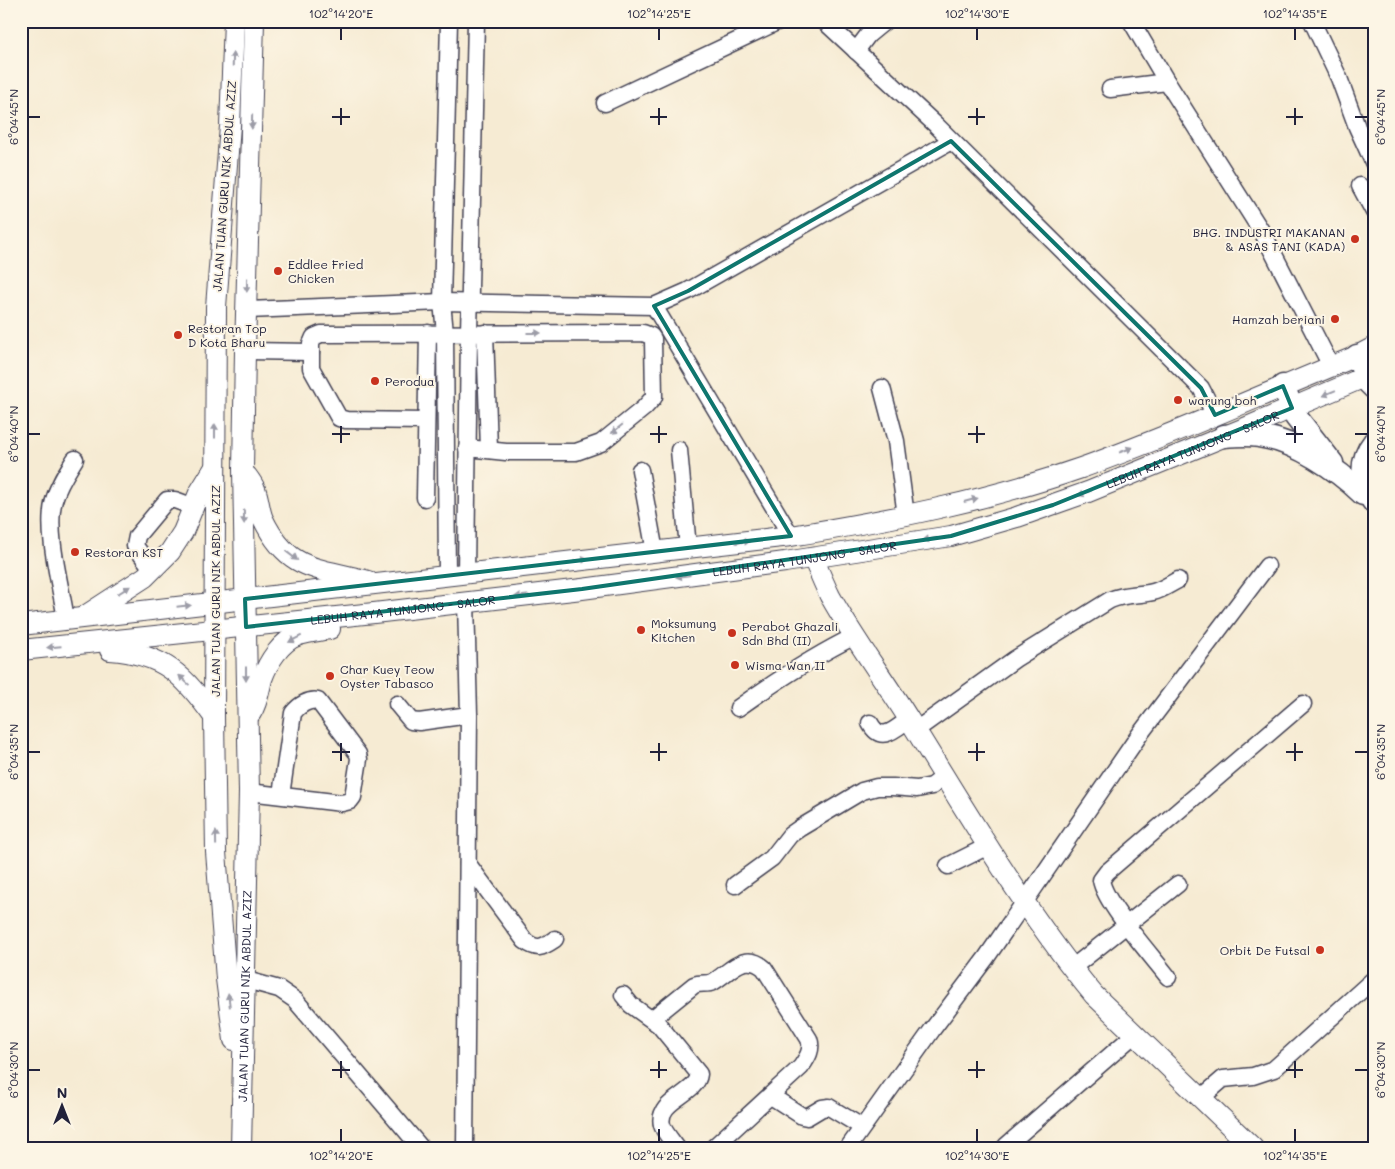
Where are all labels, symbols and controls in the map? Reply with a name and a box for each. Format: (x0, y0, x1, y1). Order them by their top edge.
text: 102°14'20"E (309, 5, 373, 21)
text: 102°14'25"E (627, 5, 691, 21)
text: 102°14'30"E (945, 5, 1009, 21)
text: 102°14'35"E (1263, 5, 1327, 21)
one-way arrow (229, 51, 237, 67)
street label: JALAN TUAN GURU NIK ABDUL AZIZ (209, 80, 239, 292)
text: 6°04'45"N (5, 89, 21, 145)
text: 6°04'45"N (1372, 89, 1388, 145)
one-way arrow (248, 115, 256, 131)
place label: BHG. INDUSTRI MAKANAN & ASAS TANI (KADA) (1193, 224, 1345, 254)
marker: BHG. INDUSTRI MAKANAN & ASAS TANI (KADA) (1349, 233, 1361, 245)
place label: Eddlee Fried Chicken (288, 256, 364, 286)
marker: Eddlee Fried Chicken (272, 265, 284, 277)
one-way arrow (243, 277, 251, 293)
place label: Hamzah beriani (1232, 311, 1325, 327)
marker: Hamzah beriani (1329, 313, 1341, 325)
place label: Restoran Top D Kota Bharu (188, 320, 267, 350)
marker: Restoran Top D Kota Bharu (172, 329, 184, 341)
one-way arrow (526, 329, 542, 337)
place label: Perodua (385, 373, 435, 389)
marker: Perodua (369, 375, 381, 387)
one-way arrow (1322, 389, 1336, 397)
place label: warung boh (1188, 392, 1257, 408)
marker: warung boh (1172, 394, 1184, 406)
text: 6°04'40"N (5, 406, 21, 462)
street label: LEBUH RAYA TUNJONG - SALOR (1103, 406, 1282, 492)
text: 6°04'40"N (1372, 406, 1388, 462)
one-way arrow (211, 423, 219, 439)
one-way arrow (611, 424, 624, 435)
one-way arrow (1119, 446, 1134, 454)
street label: JALAN TUAN GURU NIK ABDUL AZIZ (207, 485, 223, 697)
one-way arrow (1078, 490, 1093, 497)
one-way arrow (964, 496, 979, 504)
one-way arrow (240, 510, 248, 526)
one-way arrow (922, 536, 938, 544)
street label: LEBUH RAYA TUNJONG - SALOR (712, 537, 898, 580)
one-way arrow (735, 538, 751, 546)
place label: Restoran KST (85, 544, 163, 560)
marker: Restoran KST (69, 546, 81, 558)
one-way arrow (285, 551, 298, 561)
one-way arrow (574, 556, 590, 564)
one-way arrow (674, 572, 690, 580)
one-way arrow (118, 586, 131, 595)
street label: LEBUH RAYA TUNJONG - SALOR (310, 591, 496, 628)
one-way arrow (513, 592, 529, 600)
one-way arrow (177, 602, 193, 610)
place label: Moksumung Kitchen (651, 615, 716, 645)
place label: Perabot Ghazali Sdn Bhd (II) (742, 618, 838, 648)
marker: Moksumung Kitchen (635, 624, 647, 636)
marker: Perabot Ghazali Sdn Bhd (II) (726, 627, 738, 639)
one-way arrow (288, 635, 302, 643)
one-way arrow (46, 643, 62, 651)
place label: Wisma Wan II (745, 657, 825, 673)
marker: Wisma Wan II (729, 659, 741, 671)
place label: Char Kuey Teow Oyster Tabasco (340, 661, 435, 691)
one-way arrow (242, 666, 250, 682)
marker: Char Kuey Teow Oyster Tabasco (324, 670, 336, 682)
one-way arrow (178, 674, 190, 686)
text: 6°04'35"N (5, 724, 21, 780)
text: 6°04'35"N (1372, 724, 1388, 780)
one-way arrow (212, 829, 220, 845)
street label: JALAN TUAN GURU NIK ABDUL AZIZ (234, 890, 255, 1102)
place label: Orbit De Futsal (1220, 942, 1310, 958)
marker: Orbit De Futsal (1314, 944, 1326, 956)
one-way arrow (224, 991, 232, 1007)
text: 6°04'30"N (5, 1042, 21, 1098)
text: 6°04'30"N (1372, 1042, 1388, 1098)
north arrow (38, 1082, 88, 1132)
text: N (57, 1083, 67, 1102)
text: 102°14'20"E (309, 1147, 373, 1163)
text: 102°14'25"E (627, 1147, 691, 1163)
text: 102°14'30"E (945, 1147, 1009, 1163)
text: 102°14'35"E (1263, 1147, 1327, 1163)

